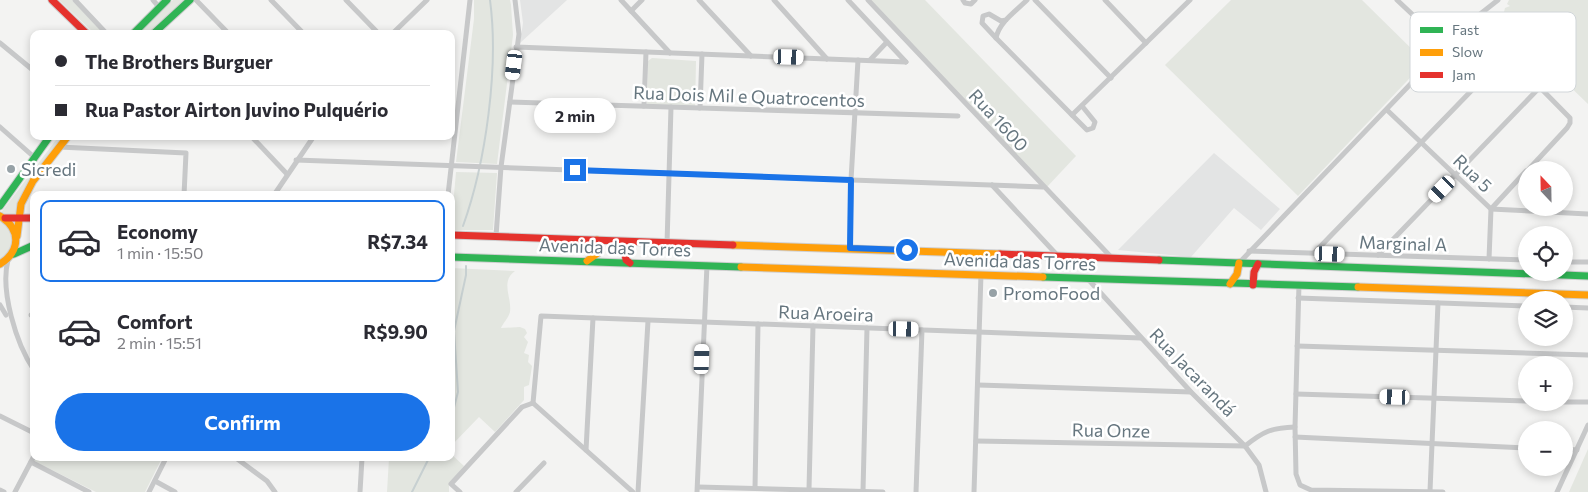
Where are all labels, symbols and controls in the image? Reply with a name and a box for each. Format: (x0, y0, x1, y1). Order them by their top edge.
legend (1410, 12, 1576, 92)
text: Fast (1452, 21, 1479, 38)
text: Slow (1452, 43, 1483, 60)
car (504, 49, 523, 81)
car (773, 49, 804, 65)
text: The Brothers Burguer (85, 50, 273, 73)
text: Jam (1452, 66, 1476, 83)
street label: Rua Dois Mil e Quatrocentos (633, 81, 865, 111)
street label: Rua 1600 (965, 84, 1033, 156)
text: Rua Pastor Airton Juvino Pulquério (85, 98, 388, 121)
callout: 2 min (534, 98, 616, 132)
text: 2 min (555, 106, 595, 125)
street label: Rua 5 (1449, 149, 1497, 197)
place label: Sicredi (21, 158, 76, 180)
route end (564, 159, 586, 181)
north arrow (1518, 161, 1572, 216)
map controls (1518, 161, 1573, 476)
marker: Sicredi (5, 163, 17, 175)
car (1426, 173, 1457, 205)
icon: car (57, 219, 102, 264)
text: Economy (117, 220, 198, 243)
button: locate (1518, 226, 1573, 281)
text: R$7.34 (367, 230, 428, 253)
street label: Marginal A (1359, 230, 1447, 256)
street label: Avenida das Torres (538, 233, 692, 261)
route start (896, 239, 918, 261)
text: 1 min · 15:50 (117, 243, 204, 262)
car (1314, 246, 1345, 262)
street label: Avenida das Torres (943, 247, 1097, 275)
place label: PromoFood (1003, 282, 1100, 304)
marker: PromoFood (987, 287, 999, 299)
button: layers (1518, 291, 1573, 346)
street label: Rua Aroeira (778, 300, 874, 326)
icon: car (57, 309, 102, 354)
text: Comfort (117, 310, 193, 333)
text: R$9.90 (363, 320, 428, 343)
car (888, 321, 919, 337)
street label: Rua Jacarandá (1145, 323, 1241, 421)
text: 2 min · 15:51 (117, 333, 202, 352)
car (693, 344, 710, 374)
button: + (1518, 356, 1573, 411)
car (1379, 389, 1410, 405)
button: Confirm (55, 393, 430, 451)
street label: Rua Onze (1072, 418, 1150, 442)
button: − (1518, 421, 1573, 476)

